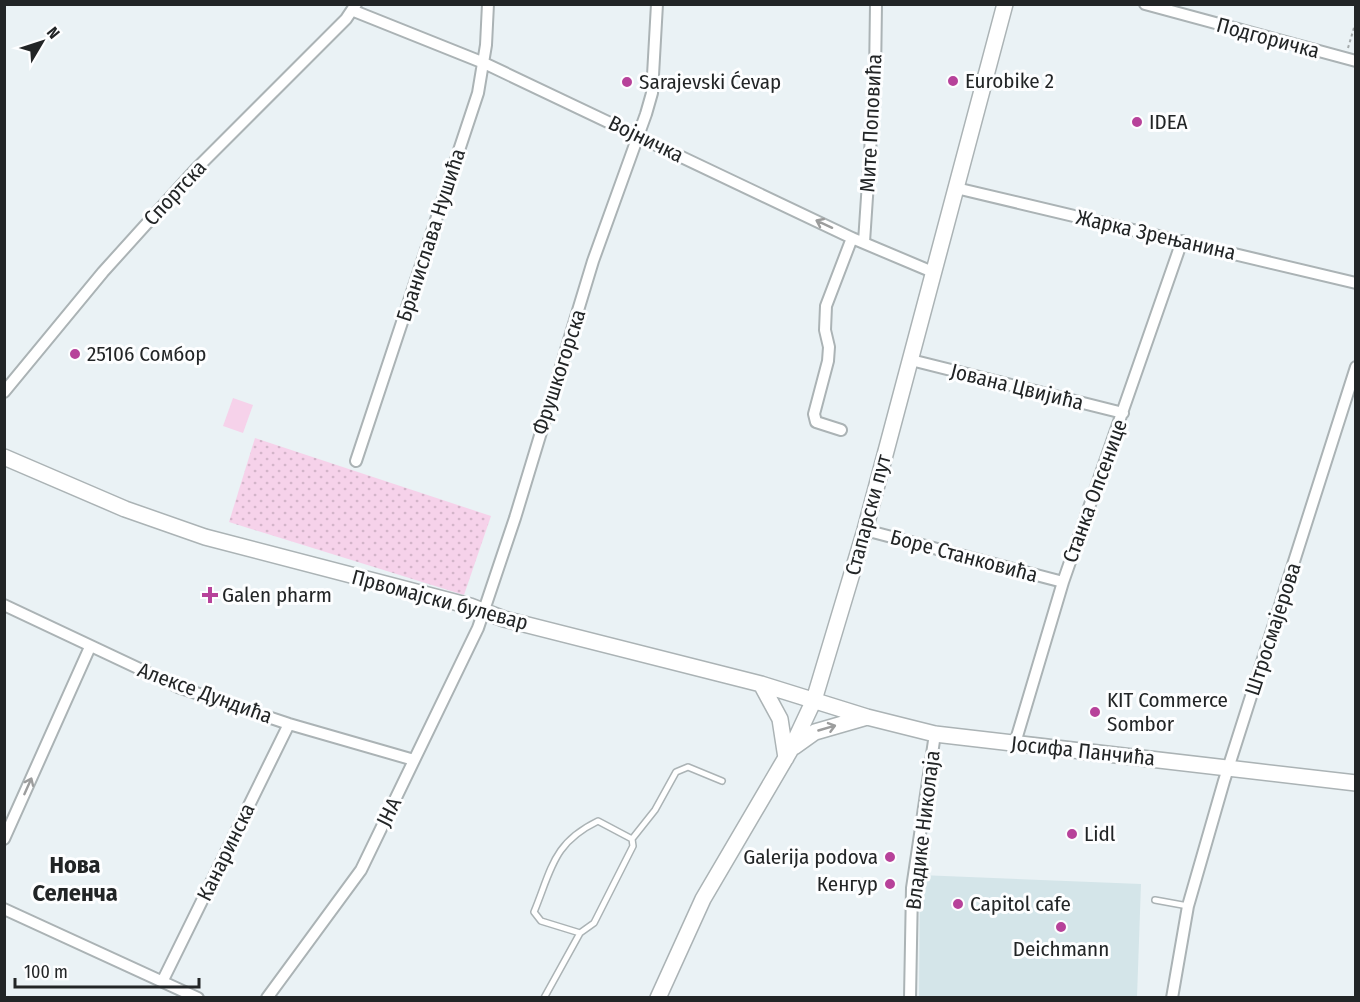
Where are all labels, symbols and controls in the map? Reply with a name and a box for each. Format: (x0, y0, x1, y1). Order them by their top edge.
north arrow (12, 12, 72, 72)
street label: Подгоричка (1214, 12, 1322, 64)
text: N (43, 23, 64, 43)
street label: Мите Поповића (854, 53, 888, 193)
place label: Eurobike 2 (965, 68, 1054, 94)
place label: Sarajevski Ćevap (639, 69, 781, 95)
marker: Eurobike 2 (946, 74, 960, 88)
marker: Sarajevski Ćevap (620, 75, 634, 89)
place label: IDEA (1149, 109, 1188, 135)
street label: Војничка (604, 110, 688, 168)
marker: IDEA (1130, 115, 1144, 129)
street label: Бранислава Нушића (391, 145, 471, 325)
street label: Спортска (138, 155, 212, 231)
street label: Жарка Зрењанина (1074, 204, 1238, 266)
one-way arrow (815, 218, 833, 230)
street label: Фрушкогорска (527, 306, 591, 438)
place label: 25106 Сомбор (87, 341, 207, 367)
marker: 25106 Сомбор (68, 347, 82, 361)
street label: Јована Цвијића (948, 358, 1086, 416)
street label: Станка Опсенице (1057, 416, 1133, 566)
street label: Стапарски пут (839, 451, 897, 578)
street label: Боре Станковића (887, 524, 1041, 588)
street label: Штросмајерова (1239, 559, 1307, 699)
street label: Првомајски булевар (349, 564, 531, 636)
place label: Galen pharm (222, 582, 332, 608)
marker: Galen pharm (203, 588, 217, 602)
street label: Алексе Дундића (134, 657, 276, 729)
place label: KIT Commerce Sombor (1107, 687, 1228, 737)
marker: KIT Commerce Sombor (1088, 705, 1102, 719)
one-way arrow (817, 722, 836, 733)
street label: Јосифа Панчића (1010, 731, 1156, 771)
street label: Владике Николаја (900, 749, 946, 911)
one-way arrow (24, 777, 35, 795)
street label: ЈНА (371, 793, 407, 831)
street label: Канаринска (191, 799, 261, 905)
place label: Lidl (1084, 821, 1116, 847)
marker: Lidl (1065, 827, 1079, 841)
place label: Galerija podova (743, 844, 878, 870)
marker: Galerija podova (883, 850, 897, 864)
district label: Нова Селенча (32, 851, 118, 907)
place label: Кенгур (817, 871, 878, 897)
marker: Кенгур (883, 877, 897, 891)
place label: Capitol cafe (970, 891, 1071, 917)
marker: Capitol cafe (951, 897, 965, 911)
marker: Deichmann (1054, 920, 1068, 934)
place label: Deichmann (1013, 936, 1109, 962)
scale bar (15, 951, 200, 989)
text: 100 m (24, 961, 68, 983)

